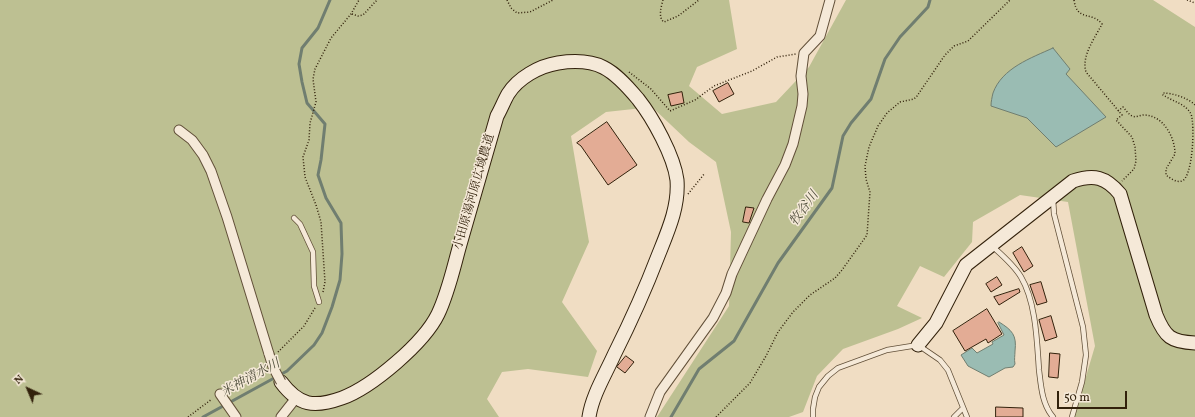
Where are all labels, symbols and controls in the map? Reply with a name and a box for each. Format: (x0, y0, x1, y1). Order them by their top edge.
street label: 小田原湯河原広域農道 (452, 132, 498, 252)
water label: 牧谷川 (787, 189, 823, 229)
water label: 米神清水川 (219, 356, 283, 402)
north arrow (8, 369, 48, 409)
text: N (11, 372, 27, 388)
scale bar (1059, 383, 1129, 409)
text: 50 m (1064, 390, 1090, 406)

